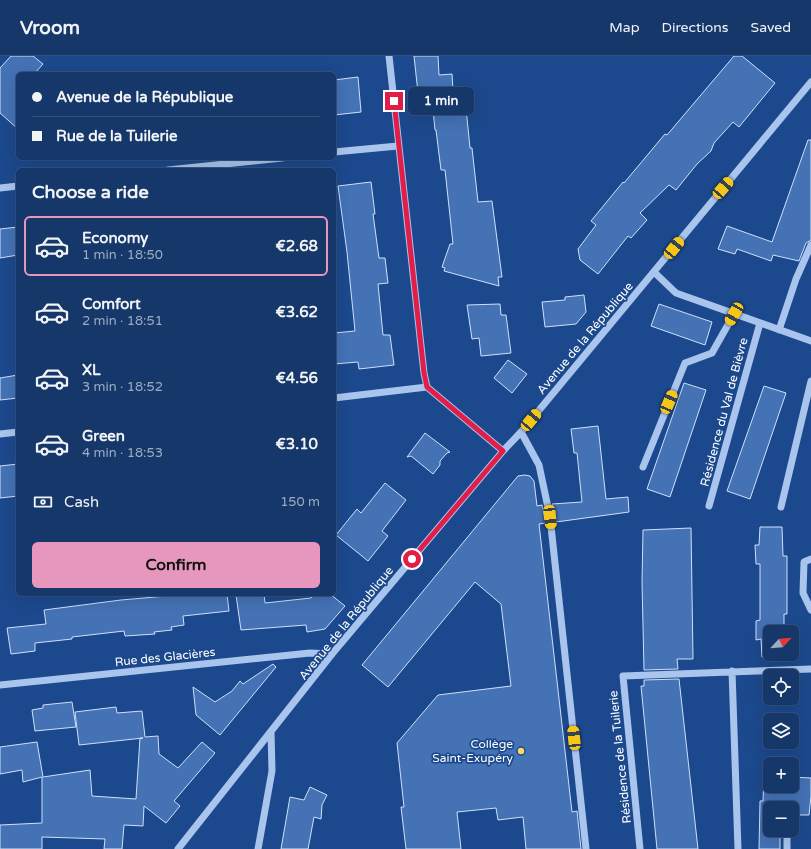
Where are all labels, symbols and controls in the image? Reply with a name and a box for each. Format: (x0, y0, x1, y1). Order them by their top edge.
text: Vroom (20, 17, 80, 39)
text: Map (609, 19, 640, 36)
text: Directions (662, 19, 729, 36)
text: Saved (751, 19, 791, 36)
callout: 1 min (408, 87, 474, 115)
text: Avenue de la République (56, 88, 233, 106)
route end (385, 92, 403, 110)
text: 1 min (424, 93, 458, 109)
text: Rue de la Tuilerie (56, 127, 177, 145)
car (711, 175, 735, 201)
text: Choose a ride (32, 181, 149, 203)
icon: car (34, 228, 70, 264)
text: Economy (82, 229, 148, 247)
car (662, 235, 686, 261)
text: €2.68 (276, 237, 318, 255)
text: 1 min · 18:50 (82, 247, 163, 263)
street label: Avenue de la République (534, 279, 636, 397)
icon: car (34, 294, 70, 330)
text: Comfort (82, 295, 141, 313)
car (723, 301, 745, 327)
text: €3.62 (276, 303, 318, 321)
text: 2 min · 18:51 (82, 313, 163, 329)
street label: Résidence du Val de Bièvre (697, 336, 751, 488)
icon: car (34, 360, 70, 396)
text: XL (82, 361, 101, 379)
text: €4.56 (276, 369, 318, 387)
text: 3 min · 18:52 (82, 379, 163, 395)
car (659, 389, 679, 415)
car (519, 407, 543, 433)
icon: car (34, 426, 70, 462)
text: Green (82, 427, 125, 445)
text: €3.10 (276, 435, 318, 453)
text: 4 min · 18:53 (82, 445, 163, 461)
icon: cash (32, 491, 54, 513)
text: Cash (64, 493, 99, 511)
text: 150 m (280, 494, 320, 510)
car (543, 504, 557, 530)
button: Confirm (32, 542, 320, 588)
route start (403, 550, 421, 568)
street label: Avenue de la République (296, 563, 396, 683)
north arrow (763, 625, 799, 661)
map controls (763, 625, 799, 837)
street label: Rue des Glacières (114, 645, 216, 669)
button: locate (763, 669, 799, 705)
street label: Résidence de la Tuilerie (606, 690, 634, 824)
button: layers (763, 713, 799, 749)
car (567, 725, 581, 751)
place label: Collège Saint-Exupéry (432, 737, 514, 765)
marker: Collège Saint-Exupéry (516, 746, 526, 756)
button: + (763, 757, 799, 793)
button: − (763, 801, 799, 837)

